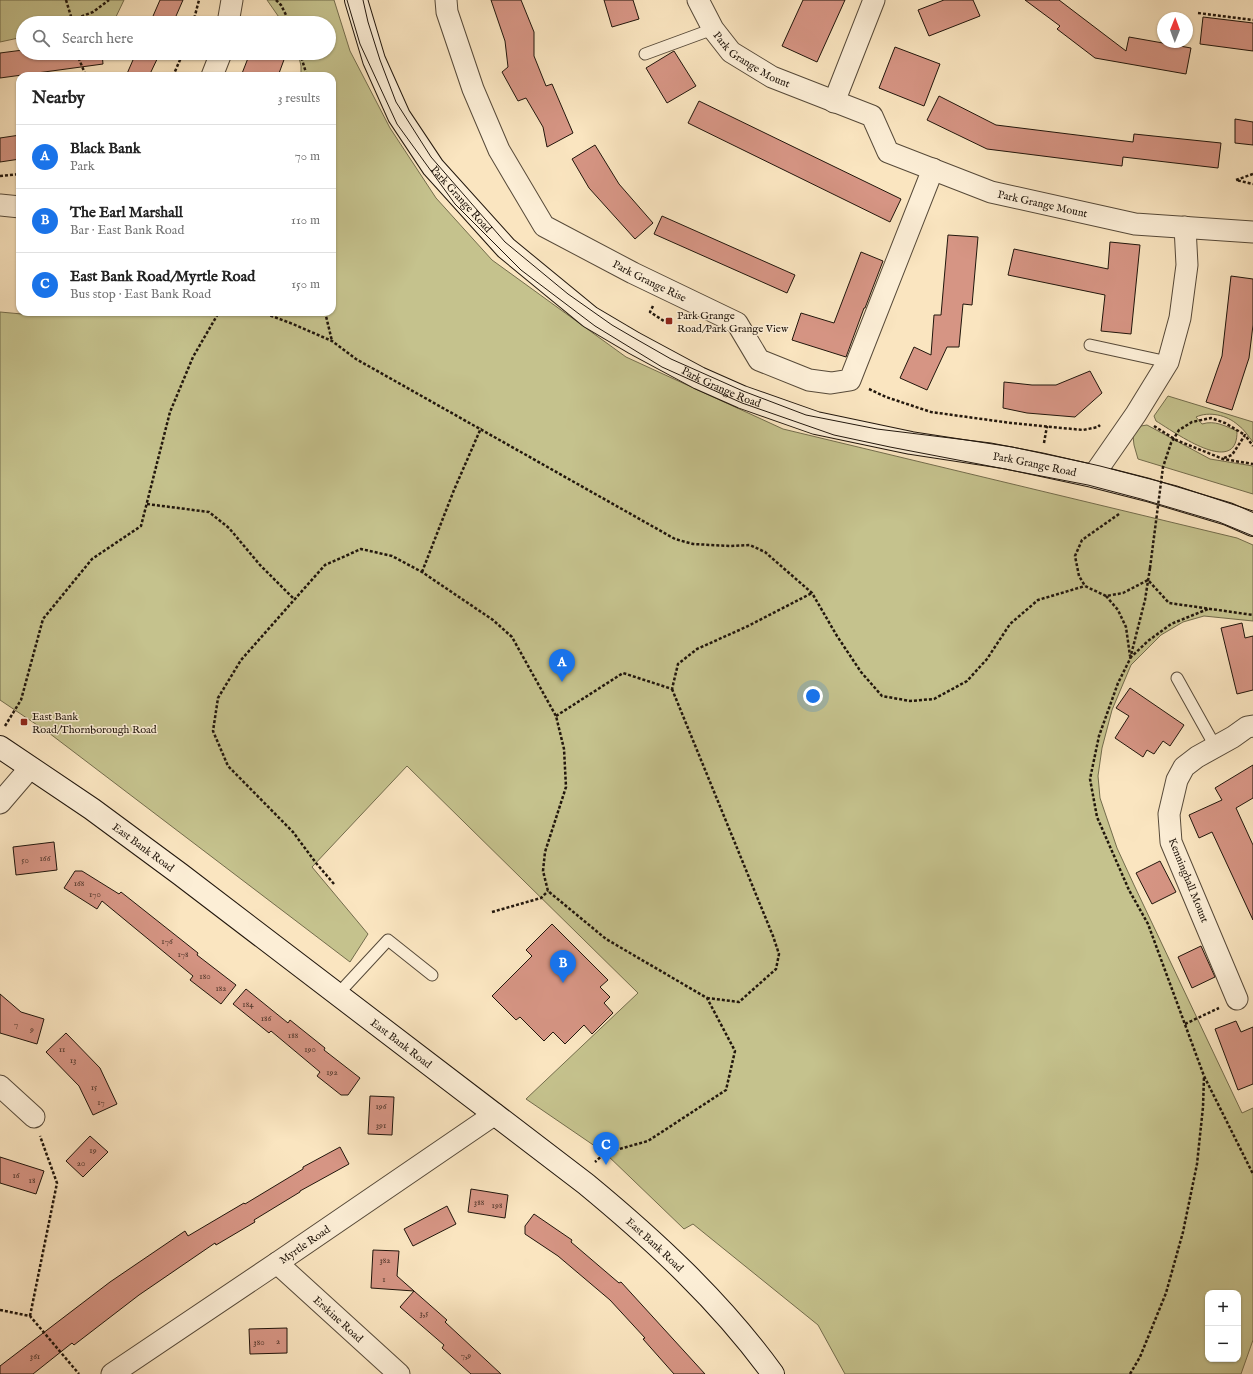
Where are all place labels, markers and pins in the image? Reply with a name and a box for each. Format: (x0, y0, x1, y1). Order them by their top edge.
place label: Park Grange Road/Park Grange View (677, 309, 789, 336)
marker: Park Grange Road/Park Grange View (664, 316, 674, 326)
pin: A (549, 649, 575, 682)
place label: East Bank Road/Thornborough Road (32, 710, 157, 737)
marker: East Bank Road/Thornborough Road (19, 717, 29, 727)
pin: B (550, 950, 576, 983)
pin: C (593, 1132, 619, 1165)

